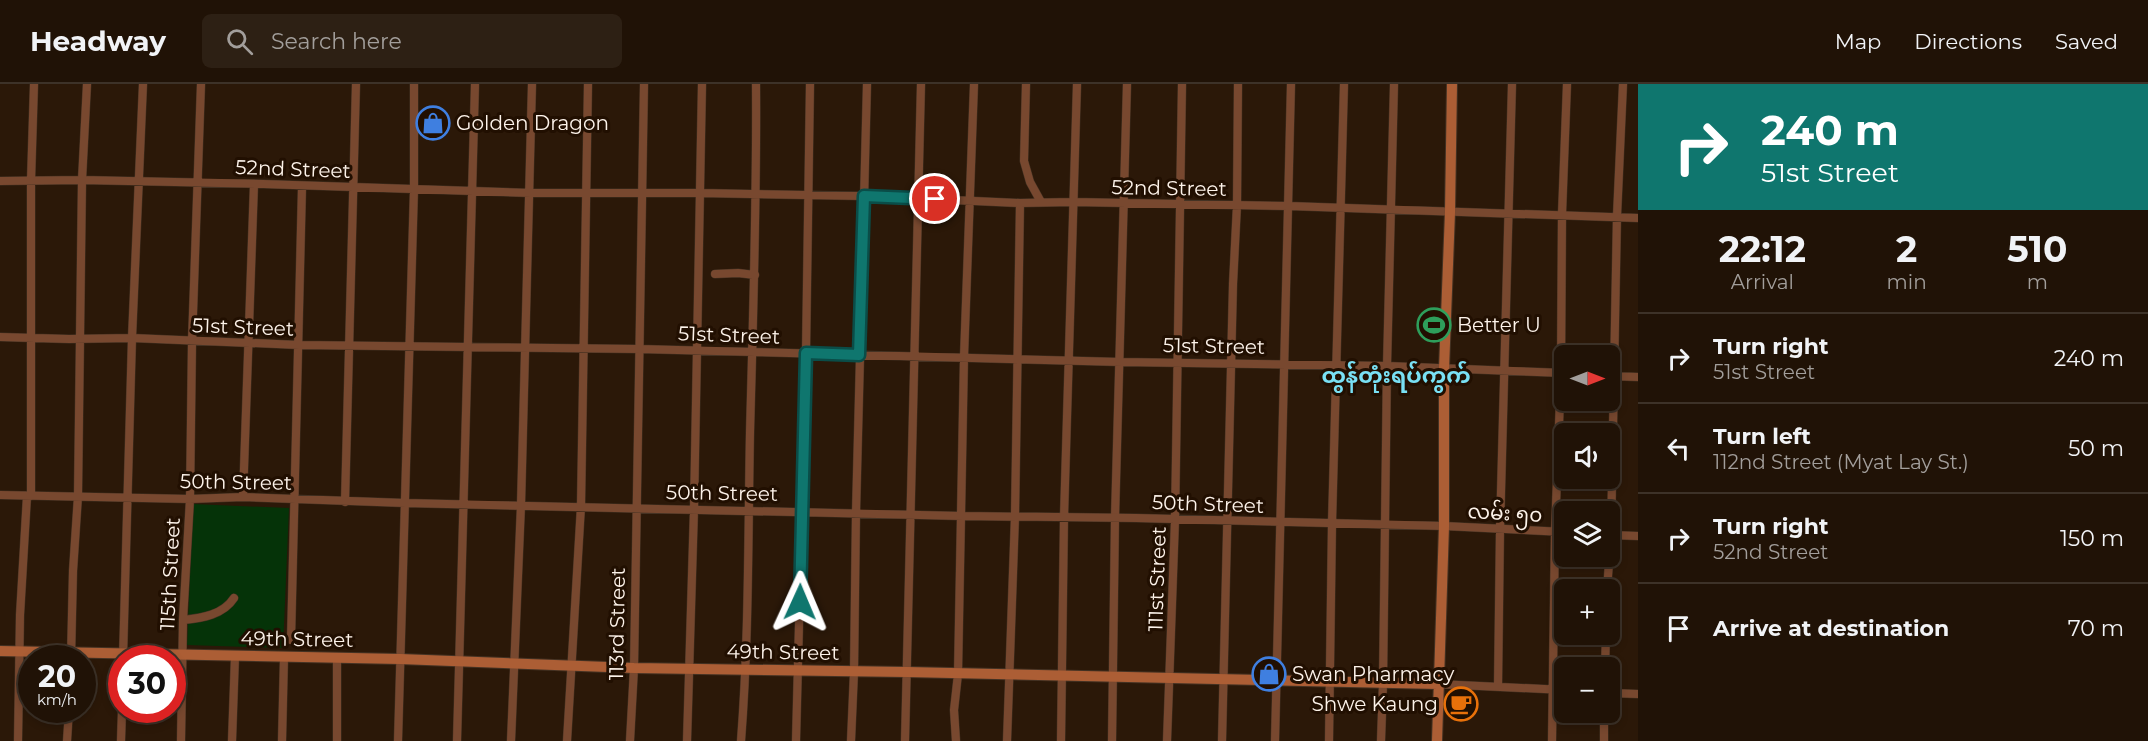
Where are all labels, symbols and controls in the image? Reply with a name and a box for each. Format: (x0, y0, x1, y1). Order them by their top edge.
search box (202, 14, 622, 68)
text: Headway (30, 24, 166, 58)
icon: search (223, 25, 256, 58)
text: Search here (271, 28, 402, 55)
text: Map (1835, 29, 1881, 54)
text: Directions (1914, 29, 2022, 54)
text: Saved (2055, 29, 2118, 54)
text: 240 m (1761, 104, 1899, 156)
shop icon: Golden Dragon (415, 105, 451, 141)
icon: right (1662, 108, 1740, 186)
place label: Golden Dragon (456, 111, 609, 135)
street label: 52nd Street (235, 155, 351, 183)
text: 51st Street (1761, 156, 1899, 189)
pin (909, 173, 960, 224)
street label: 52nd Street (1111, 175, 1227, 201)
icon: arrive (918, 182, 951, 215)
text: 22:12 (1719, 227, 1806, 271)
text: 2 (1896, 227, 1917, 271)
text: 510 (2007, 227, 2067, 271)
text: Arrival (1731, 270, 1794, 294)
text: min (1887, 270, 1927, 294)
text: m (2027, 270, 2048, 294)
sports icon: Better U (1416, 307, 1452, 343)
street label: 51st Street (192, 313, 294, 341)
place label: Better U (1457, 313, 1541, 337)
street label: 51st Street (678, 321, 780, 349)
street label: 51st Street (1163, 333, 1265, 359)
text: Turn right (1713, 333, 1828, 360)
icon: right (1662, 342, 1695, 375)
north arrow (1554, 345, 1620, 411)
map controls (1554, 345, 1620, 723)
text: 240 m (2054, 345, 2124, 372)
district label: ထွန်တုံးရပ်ကွက် (1321, 360, 1471, 393)
text: 51st Street (1713, 360, 1815, 384)
button: sound (1554, 423, 1620, 489)
text: Turn left (1713, 423, 1811, 450)
icon: left (1662, 432, 1695, 465)
text: 50 m (2068, 435, 2124, 462)
text: 112nd Street (Myat Lay St.) (1713, 450, 1969, 474)
street label: 50th Street (180, 469, 292, 495)
street label: 50th Street (666, 480, 778, 506)
street label: 50th Street (1152, 490, 1264, 518)
street label: လမ်း ၅၀ (1467, 497, 1543, 531)
button: layers (1554, 501, 1620, 567)
text: Turn right (1713, 513, 1828, 540)
street label: 115th Street (155, 517, 185, 631)
icon: right (1662, 522, 1695, 555)
text: 150 m (2060, 525, 2124, 552)
street label: 111st Street (1143, 526, 1171, 632)
text: 52nd Street (1713, 540, 1828, 564)
street label: 113rd Street (604, 567, 630, 681)
position arrow (768, 570, 832, 634)
button: + (1554, 579, 1620, 645)
icon: arrive (1662, 612, 1695, 645)
text: Arrive at destination (1713, 615, 1949, 642)
text: 70 m (2068, 615, 2124, 642)
street label: 49th Street (240, 626, 354, 652)
street label: 49th Street (726, 639, 840, 665)
speed limit sign: 30 (108, 645, 186, 723)
shop icon: Swan Pharmacy (1251, 656, 1287, 692)
button: − (1554, 657, 1620, 723)
text: 20 (38, 658, 76, 695)
place label: Swan Pharmacy (1292, 662, 1455, 686)
cafe icon: Shwe Kaung (1443, 686, 1479, 722)
text: km/h (37, 690, 77, 709)
place label: Shwe Kaung (1311, 692, 1438, 716)

